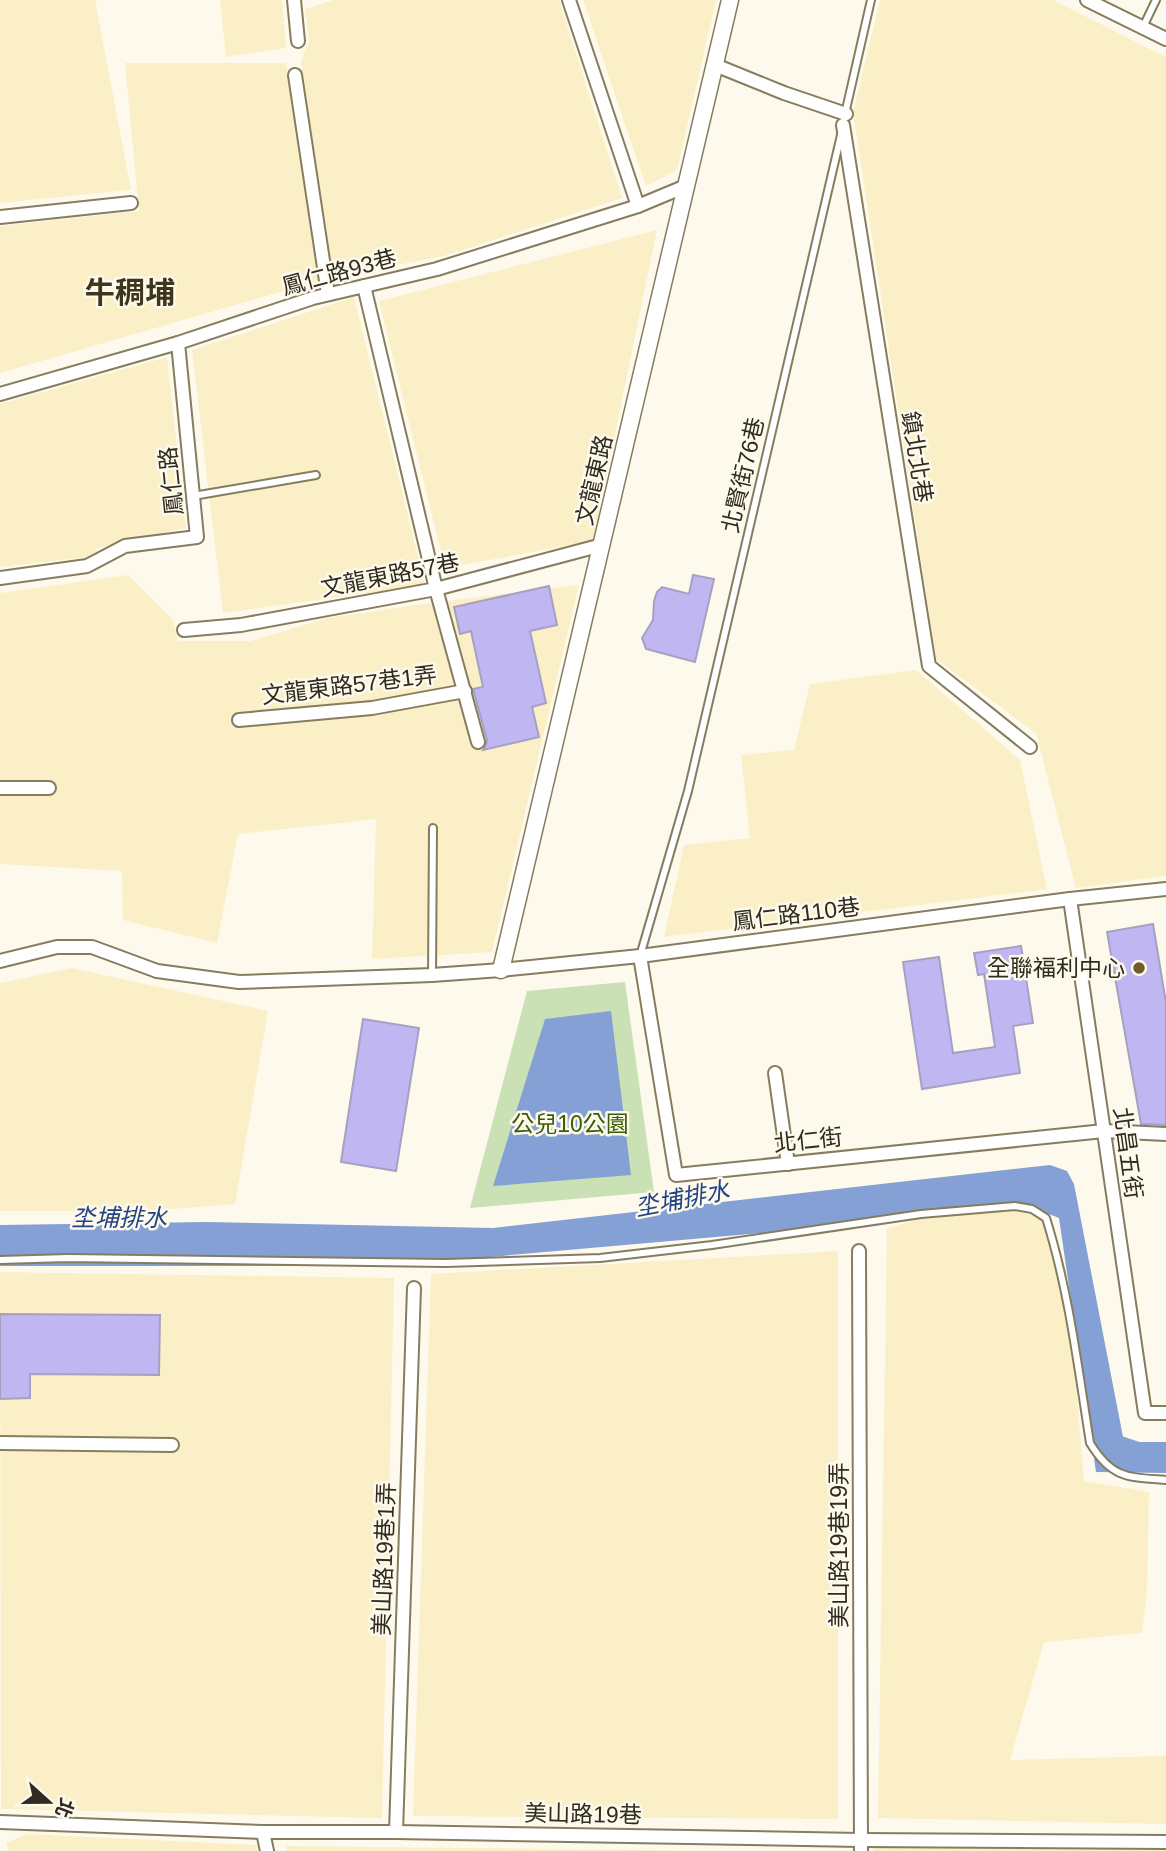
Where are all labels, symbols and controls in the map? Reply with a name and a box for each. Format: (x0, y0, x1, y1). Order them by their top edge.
street label: 鳳仁路93巷 (279, 244, 399, 300)
district label: 牛稠埔 (85, 276, 175, 309)
street label: 鎮北北巷 (897, 410, 937, 504)
street label: 北賢街76巷 (717, 415, 769, 535)
street label: 文龍東路 (571, 432, 617, 528)
street label: 鳳仁路 (154, 445, 188, 517)
street label: 文龍東路57巷 (319, 549, 461, 601)
street label: 文龍東路57巷1弄 (260, 661, 438, 709)
street label: 鳳仁路110巷 (731, 893, 861, 935)
place label: 全聯福利中心 (987, 955, 1125, 981)
marker: 全聯福利中心 (1131, 960, 1147, 976)
street label: 北昌五街 (1109, 1106, 1147, 1200)
park label: 公兒10公園 (511, 1111, 629, 1137)
street label: 北仁街 (772, 1123, 844, 1157)
water label: 坔埔排水 (632, 1176, 733, 1221)
water label: 坔埔排水 (71, 1204, 168, 1231)
street label: 美山路19巷19弄 (826, 1462, 852, 1628)
street label: 美山路19巷1弄 (368, 1482, 400, 1636)
north arrow (14, 1767, 84, 1837)
text: 北 (51, 1795, 78, 1821)
street label: 美山路19巷 (524, 1800, 642, 1828)

